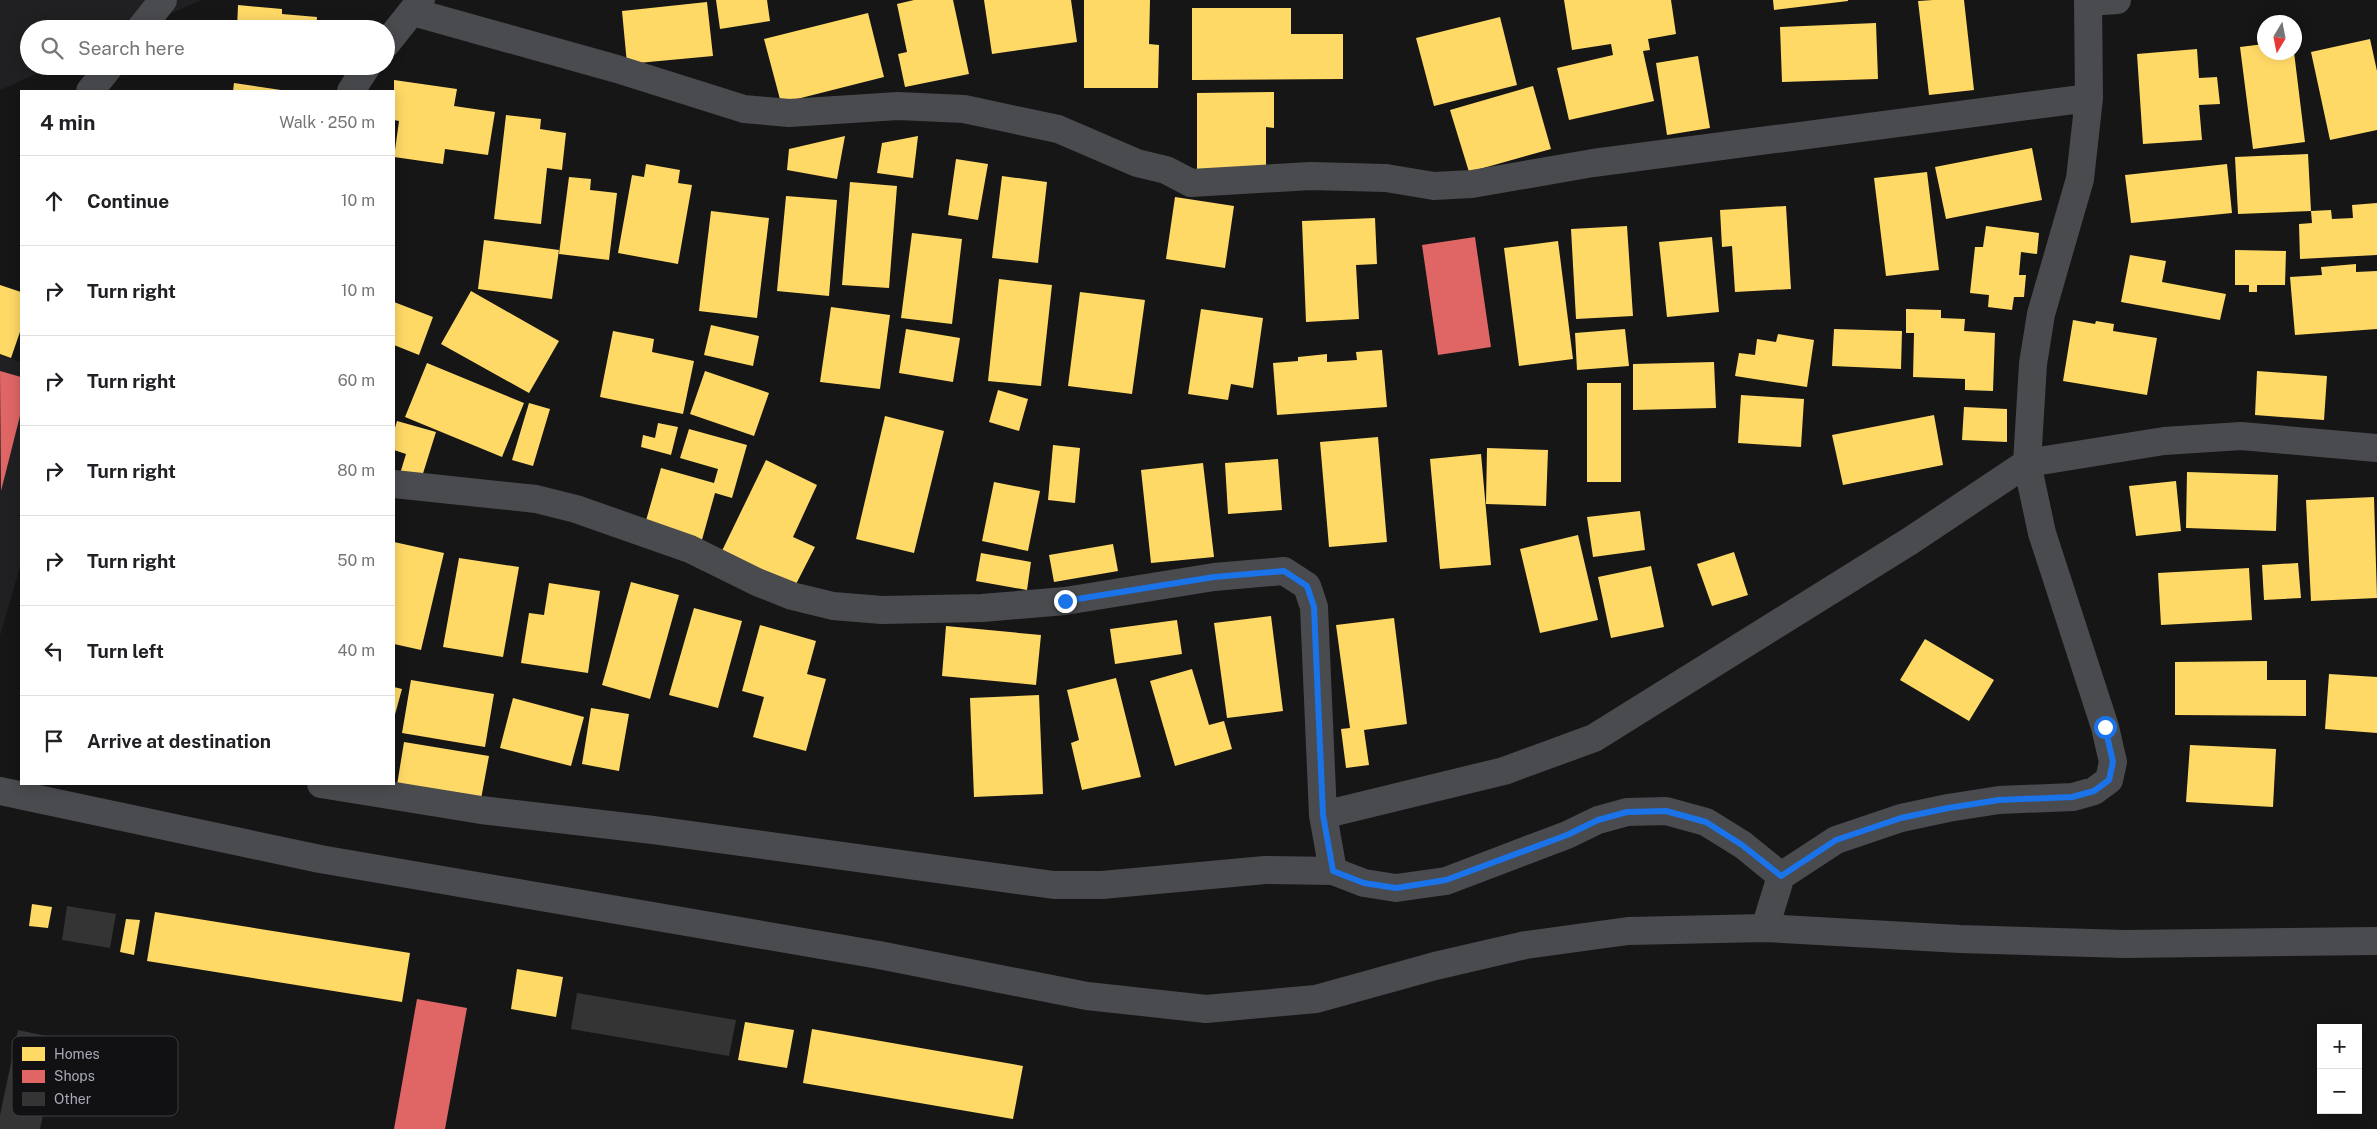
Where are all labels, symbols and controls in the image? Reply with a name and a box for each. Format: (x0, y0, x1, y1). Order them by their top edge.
north arrow (2257, 15, 2302, 60)
search box (20, 20, 395, 75)
icon: search (38, 34, 66, 62)
text: Search here (78, 37, 185, 59)
text: 4 min (40, 110, 95, 135)
text: Walk · 250 m (279, 113, 375, 132)
icon: ahead (40, 187, 68, 215)
text: Continue (87, 190, 169, 212)
text: 10 m (341, 191, 375, 210)
icon: right (40, 277, 68, 305)
text: Turn right (87, 280, 176, 302)
text: 10 m (341, 281, 375, 300)
icon: right (40, 367, 68, 395)
text: Turn right (87, 370, 176, 392)
text: 60 m (338, 371, 375, 390)
icon: right (40, 457, 68, 485)
text: Turn right (87, 460, 176, 482)
text: 80 m (337, 461, 375, 480)
icon: right (40, 547, 68, 575)
text: Turn right (87, 550, 176, 572)
text: 50 m (337, 551, 375, 570)
route end (1054, 590, 1077, 613)
icon: left (40, 637, 68, 665)
text: Turn left (87, 640, 164, 662)
text: 40 m (337, 641, 375, 660)
route start (2094, 716, 2117, 739)
icon: arrive (40, 727, 68, 755)
text: Arrive at destination (87, 730, 271, 752)
map controls (2317, 1024, 2362, 1114)
button: + (2317, 1024, 2362, 1069)
legend (12, 1036, 178, 1116)
text: Homes (54, 1046, 100, 1062)
text: Shops (54, 1068, 95, 1084)
button: − (2317, 1069, 2362, 1114)
text: Other (54, 1091, 91, 1107)

